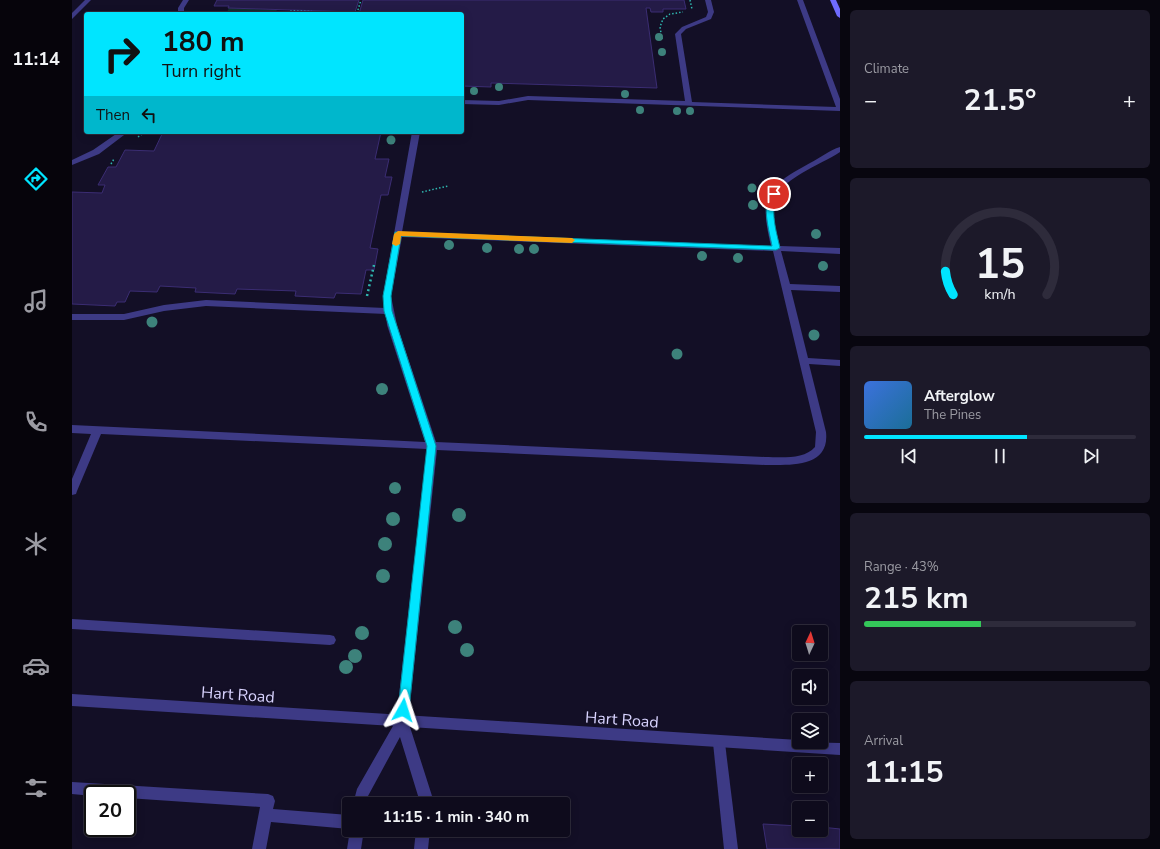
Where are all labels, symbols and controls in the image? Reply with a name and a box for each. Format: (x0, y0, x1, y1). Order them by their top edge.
text: 180 m (162, 23, 245, 61)
icon: right (96, 28, 148, 80)
text: 11:14 (12, 47, 60, 71)
text: Turn right (162, 59, 241, 83)
text: Climate (864, 60, 909, 78)
text: 21.5° (964, 80, 1036, 121)
text: − (864, 86, 877, 116)
text: + (1123, 86, 1136, 116)
icon: left (138, 104, 160, 126)
text: Then (96, 105, 130, 125)
icon: directions (22, 165, 50, 193)
pin (757, 177, 791, 211)
icon: arrive (763, 183, 785, 205)
text: 15 (975, 235, 1025, 292)
text: km/h (984, 284, 1016, 303)
icon: music (22, 287, 50, 315)
text: Afterglow (924, 386, 995, 406)
text: The Pines (924, 406, 981, 424)
icon: phone (22, 408, 50, 436)
icon: previous (898, 445, 920, 467)
icon: pause (989, 445, 1011, 467)
icon: next (1080, 445, 1102, 467)
icon: climate (22, 530, 50, 558)
text: Range · 43% (864, 558, 939, 576)
text: 215 km (864, 578, 969, 619)
north arrow (792, 625, 828, 661)
map controls (792, 625, 828, 837)
icon: car (22, 652, 50, 680)
button: sound (792, 669, 828, 705)
street label: Hart Road (200, 681, 275, 709)
position arrow (382, 689, 424, 731)
street label: Hart Road (584, 706, 659, 734)
button: layers (792, 713, 828, 749)
text: Arrival (864, 732, 903, 750)
text: 11:15 (864, 752, 943, 793)
button: + (792, 757, 828, 793)
icon: filters (22, 774, 50, 802)
speed limit sign: 20 (84, 785, 136, 837)
button: − (792, 801, 828, 837)
text: 11:15 · 1 min · 340 m (383, 807, 529, 827)

